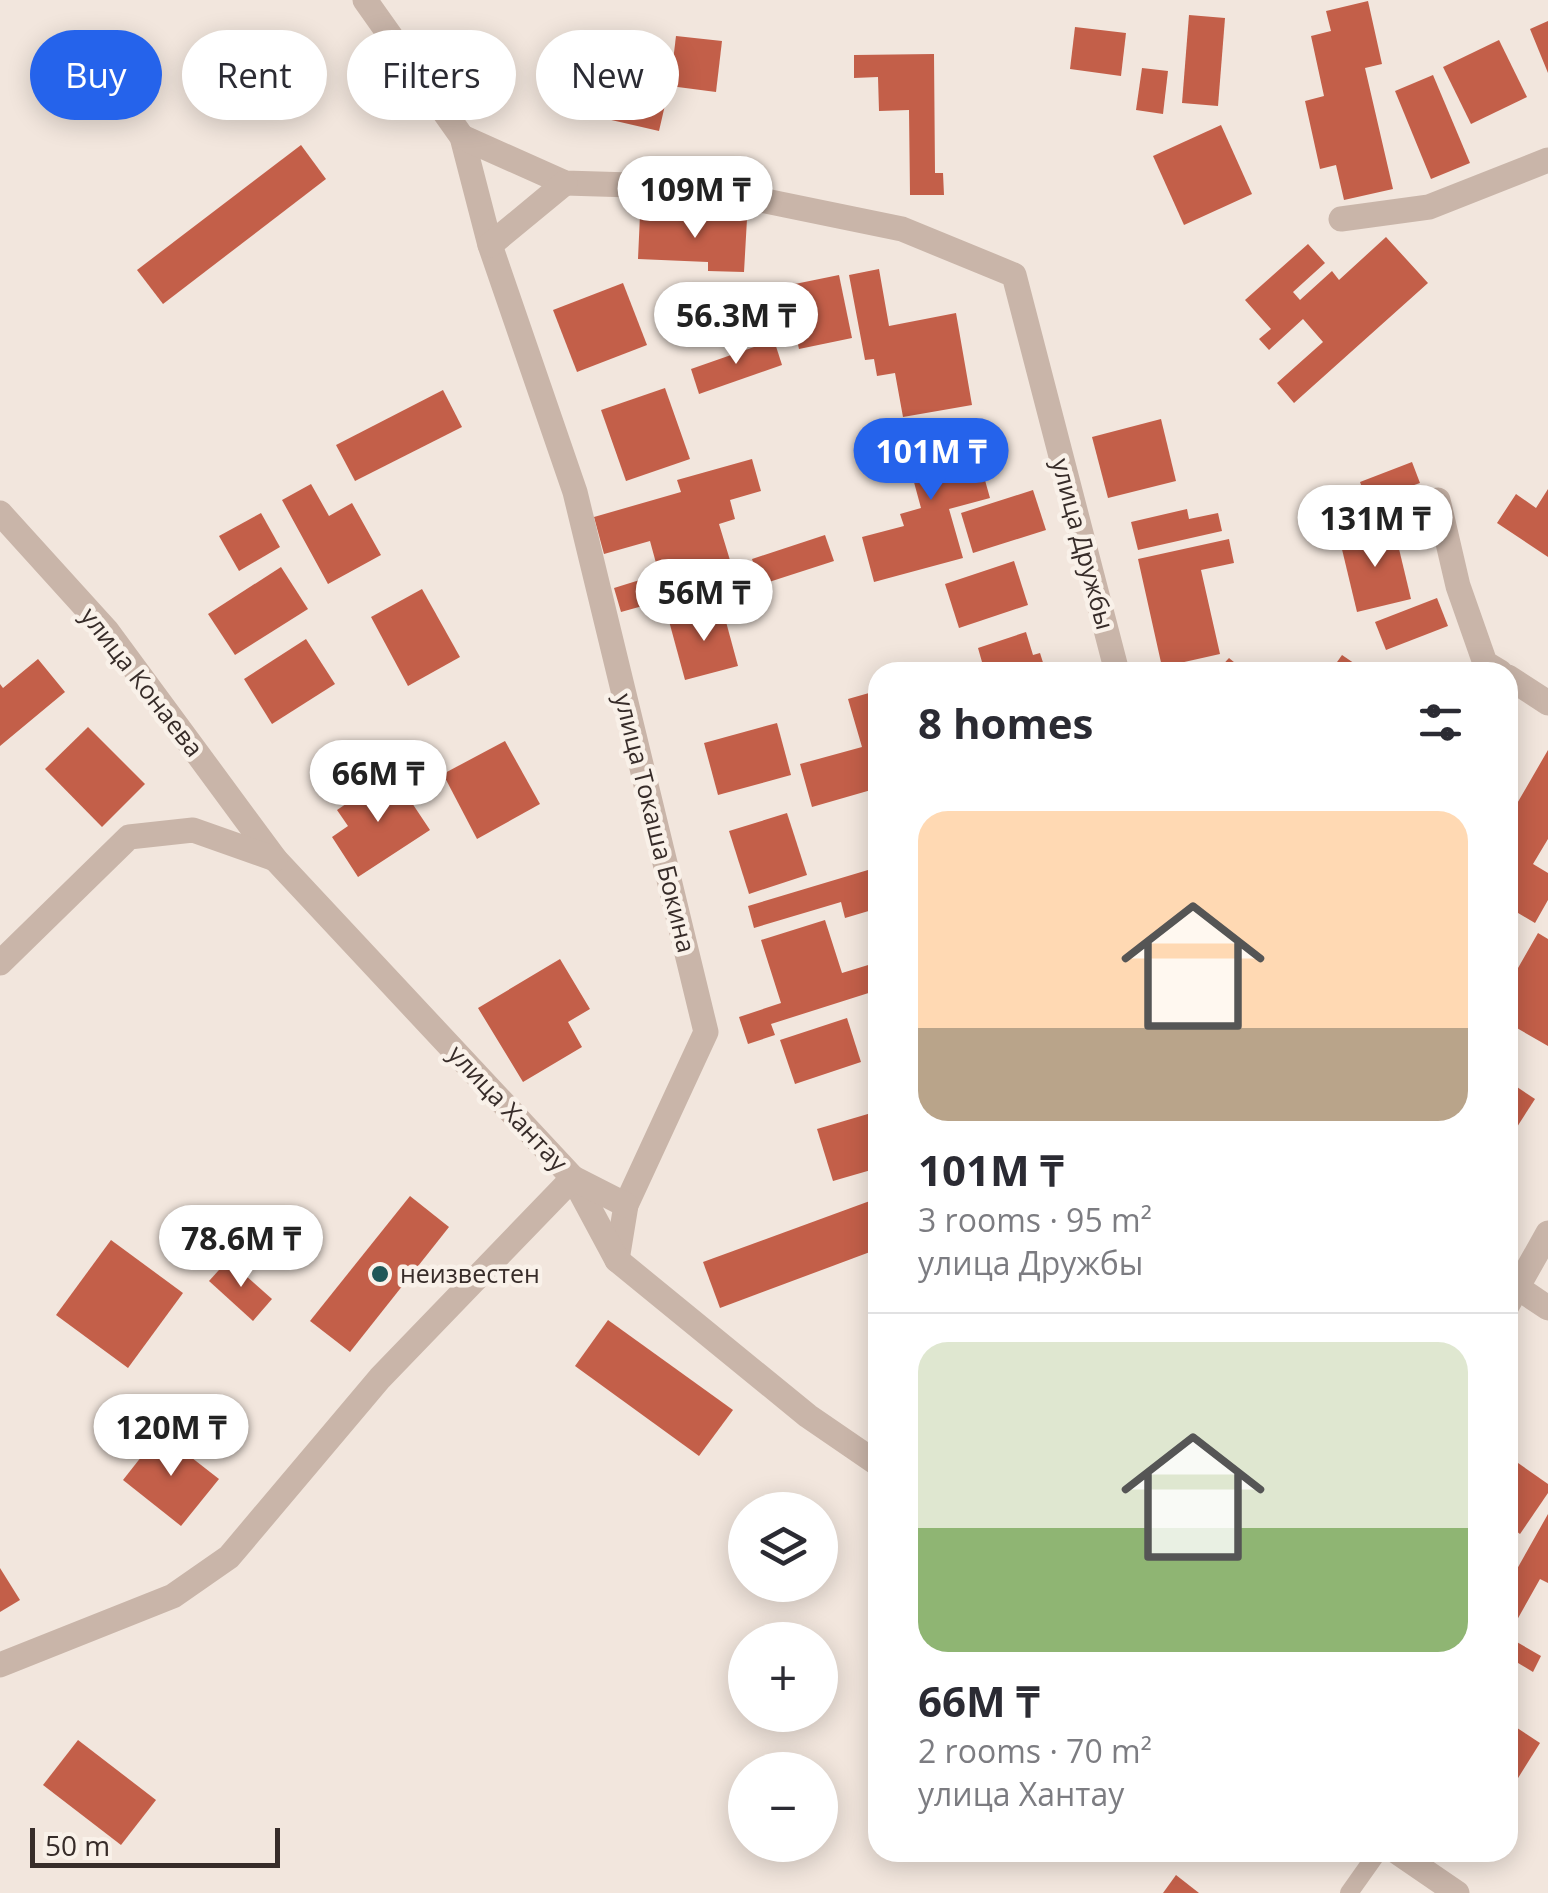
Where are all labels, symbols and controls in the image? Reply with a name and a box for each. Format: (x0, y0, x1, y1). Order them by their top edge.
chip: Buy (30, 30, 162, 120)
chip: Rent (182, 30, 327, 120)
chip: Filters (347, 30, 516, 120)
chip: New (536, 30, 679, 120)
pin: 109M ₸ (614, 156, 776, 241)
text: 109M ₸ (640, 167, 750, 210)
pin: 56.3M ₸ (644, 282, 828, 367)
text: 56.3M ₸ (676, 293, 796, 336)
pin: 101M ₸ (850, 418, 1012, 503)
text: 101M ₸ (876, 429, 986, 472)
street label: улица Дружбы (1045, 454, 1123, 633)
pin: 131M ₸ (1294, 485, 1456, 570)
text: 131M ₸ (1320, 496, 1430, 539)
pin: 56M ₸ (634, 559, 774, 644)
text: 56M ₸ (658, 570, 750, 613)
street label: улица Конаева (74, 600, 212, 763)
street label: улица Токаша Бокина (607, 690, 705, 956)
text: 8 homes (918, 694, 1093, 751)
icon: filters (1413, 695, 1468, 750)
pin: 66M ₸ (308, 740, 448, 825)
text: 66M ₸ (332, 751, 424, 794)
icon: home (1103, 876, 1283, 1056)
street label: улица Хантау (441, 1037, 576, 1178)
text: 101M ₸ (918, 1141, 1064, 1198)
text: 3 rooms · 95 m² (918, 1198, 1152, 1241)
pin: 78.6M ₸ (149, 1205, 333, 1290)
text: 78.6M ₸ (181, 1216, 301, 1259)
text: улица Дружбы (918, 1241, 1143, 1284)
place label: неизвестен (400, 1256, 540, 1290)
marker: неизвестен (369, 1263, 391, 1285)
pin: 120M ₸ (90, 1394, 252, 1479)
text: 120M ₸ (116, 1405, 226, 1448)
icon: home (1103, 1407, 1283, 1587)
map controls (728, 1492, 838, 1862)
button: layers (728, 1492, 838, 1602)
button: + (728, 1622, 838, 1732)
text: 66M ₸ (918, 1672, 1039, 1729)
text: 2 rooms · 70 m² (918, 1729, 1152, 1772)
button: − (728, 1752, 838, 1862)
text: улица Хантау (918, 1772, 1124, 1815)
scale bar (30, 1823, 280, 1868)
text: 50 m (45, 1826, 110, 1864)

